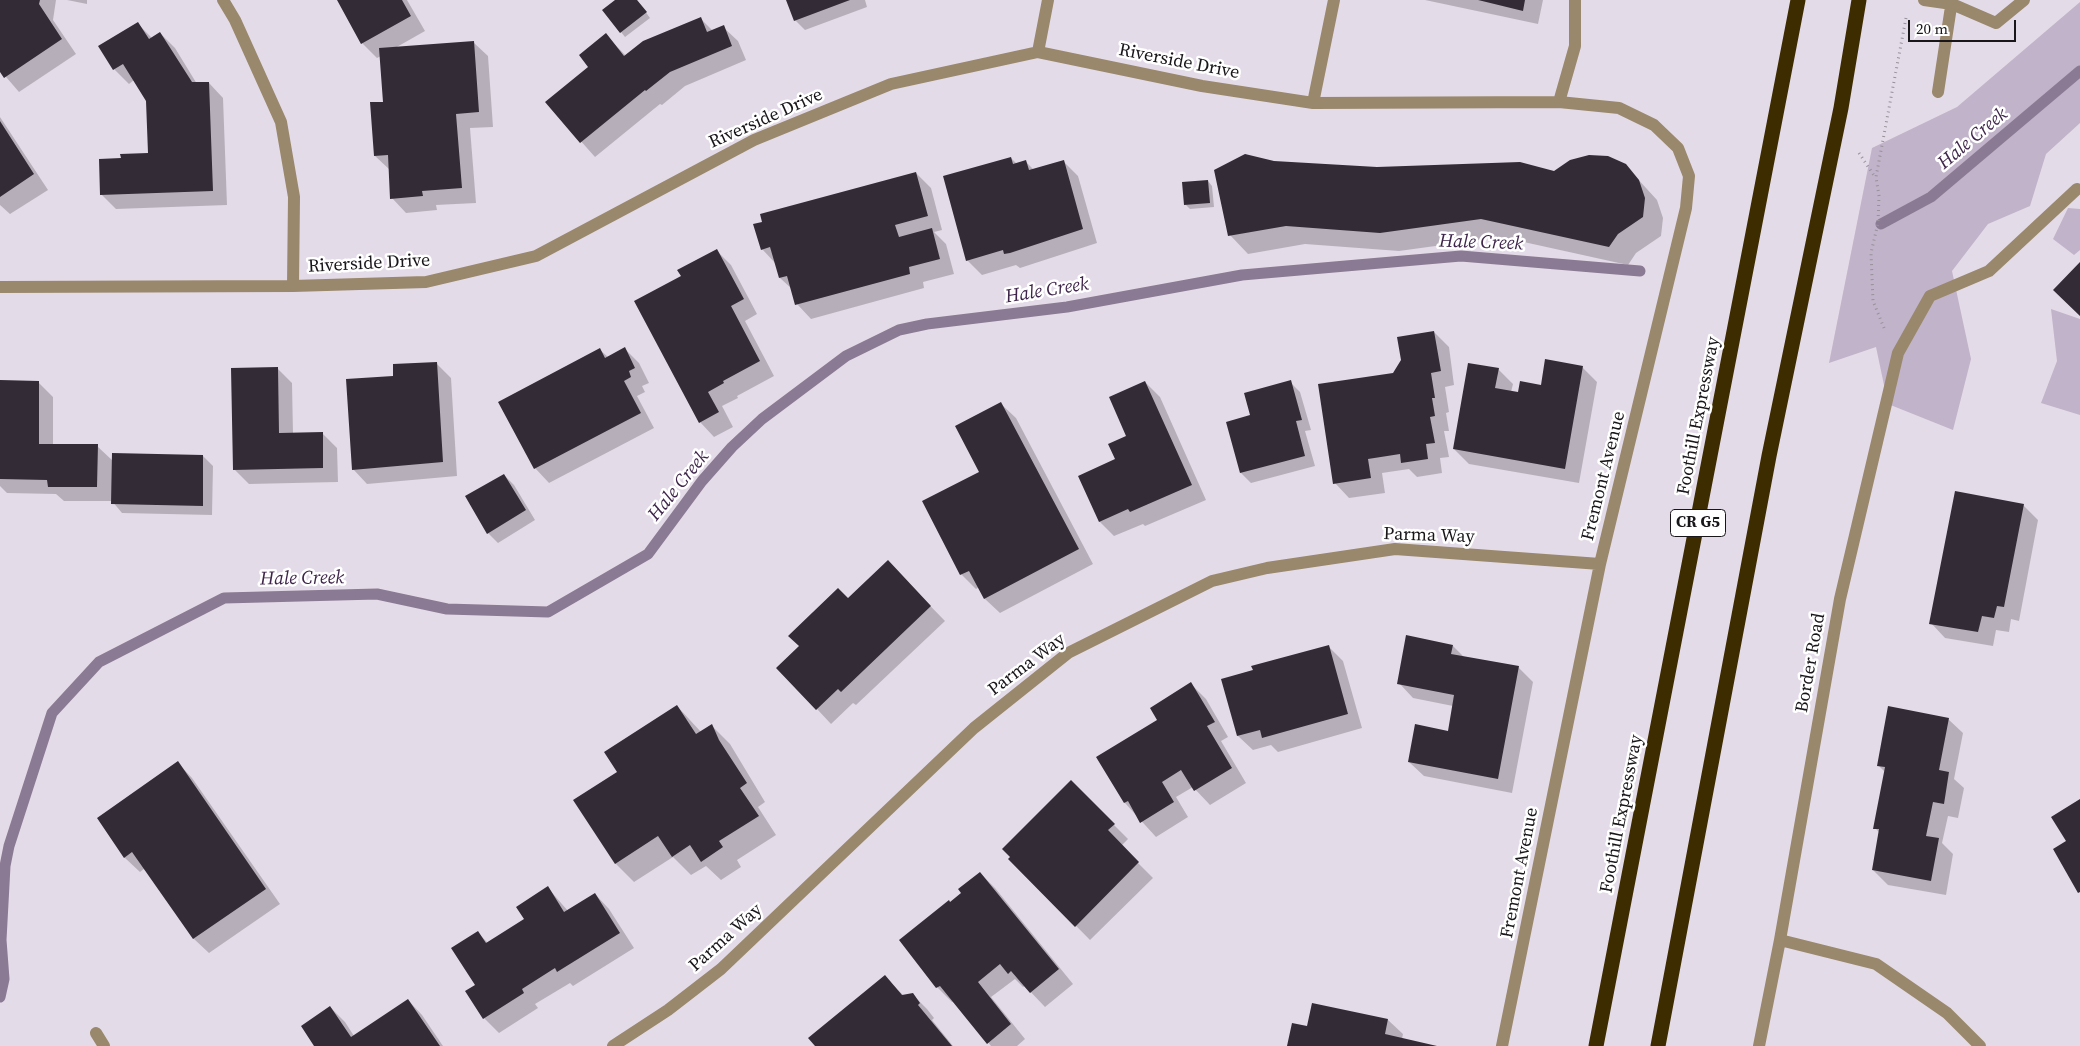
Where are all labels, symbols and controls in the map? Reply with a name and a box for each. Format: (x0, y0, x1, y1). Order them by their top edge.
scale bar (1910, 10, 2018, 42)
text: 20 m (1916, 18, 1948, 39)
street label: Riverside Drive (1117, 40, 1241, 84)
street label: Riverside Drive (706, 84, 826, 154)
water label: Hale Creek (1933, 103, 2013, 175)
water label: Hale Creek (1439, 230, 1523, 256)
street label: Riverside Drive (307, 250, 431, 278)
water label: Hale Creek (1004, 273, 1090, 309)
street label: Foothill Expressway (1673, 335, 1725, 497)
street label: Fremont Avenue (1577, 409, 1631, 543)
water label: Hale Creek (644, 446, 714, 526)
road number: CR G5 (1670, 509, 1726, 536)
street label: Parma Way (1383, 524, 1475, 548)
water label: Hale Creek (260, 567, 344, 591)
street label: Border Road (1792, 612, 1830, 714)
street label: Parma Way (984, 629, 1070, 701)
street label: Foothill Expressway (1596, 733, 1648, 895)
street label: Fremont Avenue (1497, 806, 1543, 940)
street label: Parma Way (685, 899, 767, 977)

